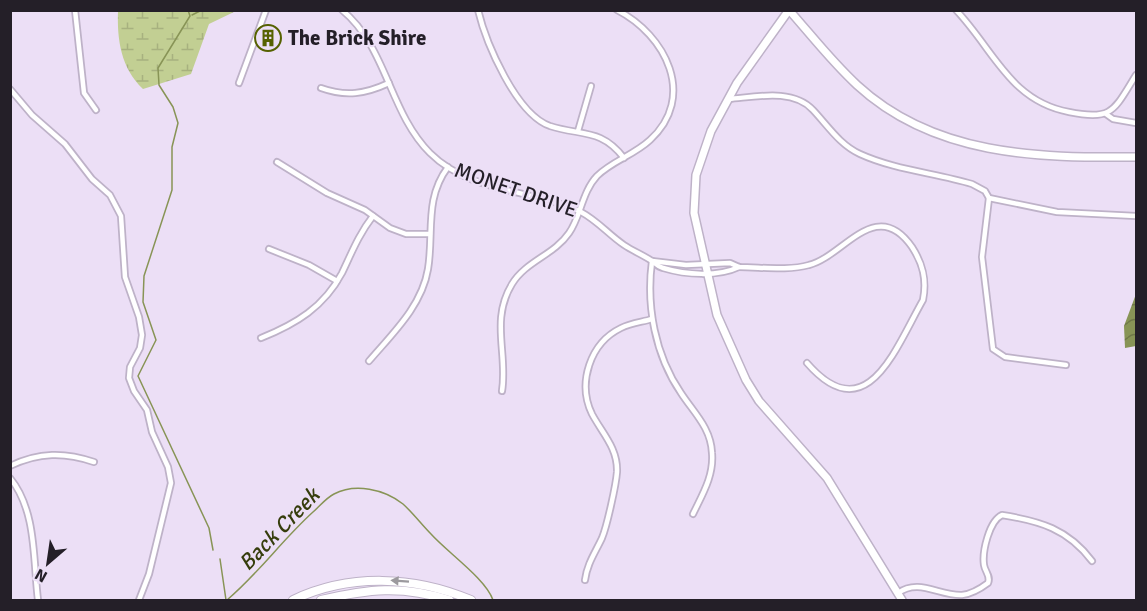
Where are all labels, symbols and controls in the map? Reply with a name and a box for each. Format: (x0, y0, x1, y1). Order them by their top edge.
building icon: The Brick Shire (253, 23, 283, 53)
place label: The Brick Shire (288, 25, 426, 51)
street label: MONET DRIVE (451, 157, 581, 223)
water label: Back Creek (233, 481, 326, 576)
north arrow (18, 533, 78, 593)
text: N (31, 564, 51, 587)
one-way arrow (391, 577, 410, 586)

